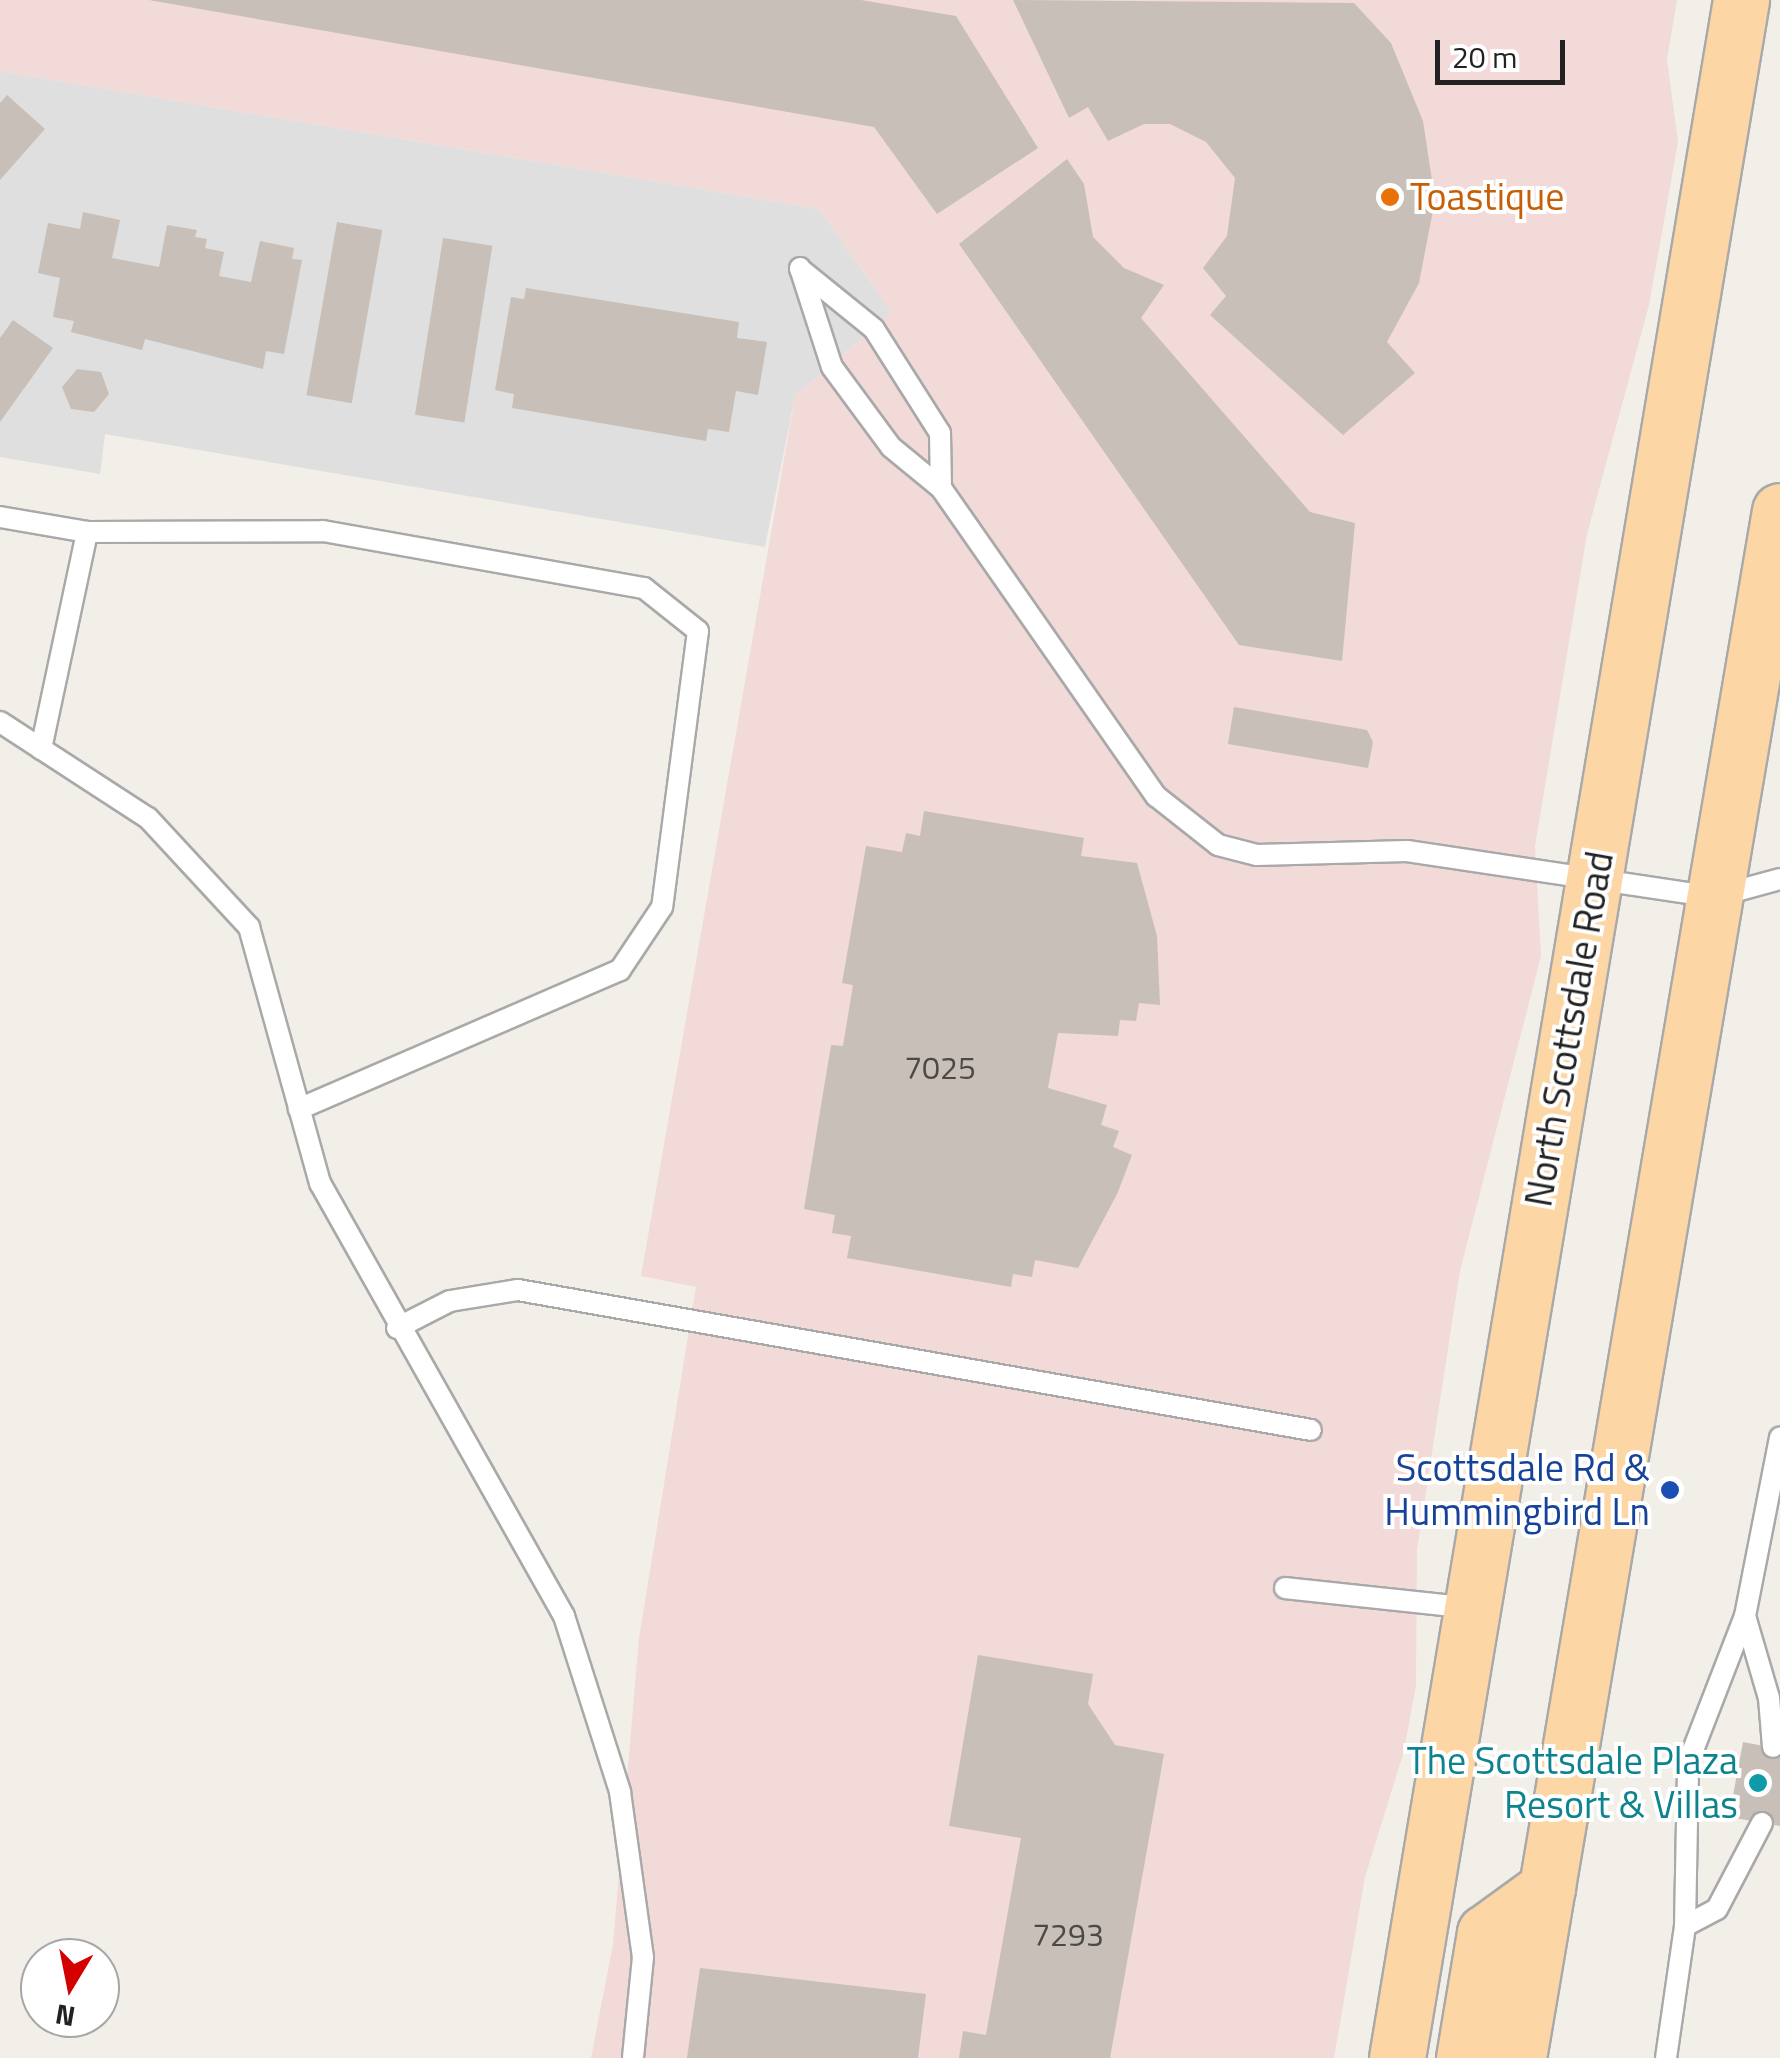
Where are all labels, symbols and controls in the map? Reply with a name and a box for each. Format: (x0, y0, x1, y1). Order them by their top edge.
scale bar (1440, 20, 1570, 82)
text: 20 m (1452, 34, 1517, 80)
place label: Toastique (1410, 174, 1564, 220)
marker: Toastique (1379, 186, 1401, 208)
street label: North Scottsdale Road (1515, 848, 1623, 1210)
house number: 7025 (904, 1048, 976, 1086)
place label: Scottsdale Rd & Hummingbird Ln (1384, 1445, 1650, 1535)
marker: Scottsdale Rd & Hummingbird Ln (1659, 1479, 1681, 1501)
place label: The Scottsdale Plaza Resort & Villas (1407, 1738, 1738, 1828)
marker: The Scottsdale Plaza Resort & Villas (1747, 1772, 1769, 1794)
house number: 7293 (1032, 1915, 1104, 1953)
north arrow (20, 1938, 120, 2038)
text: N (52, 1993, 78, 2039)

